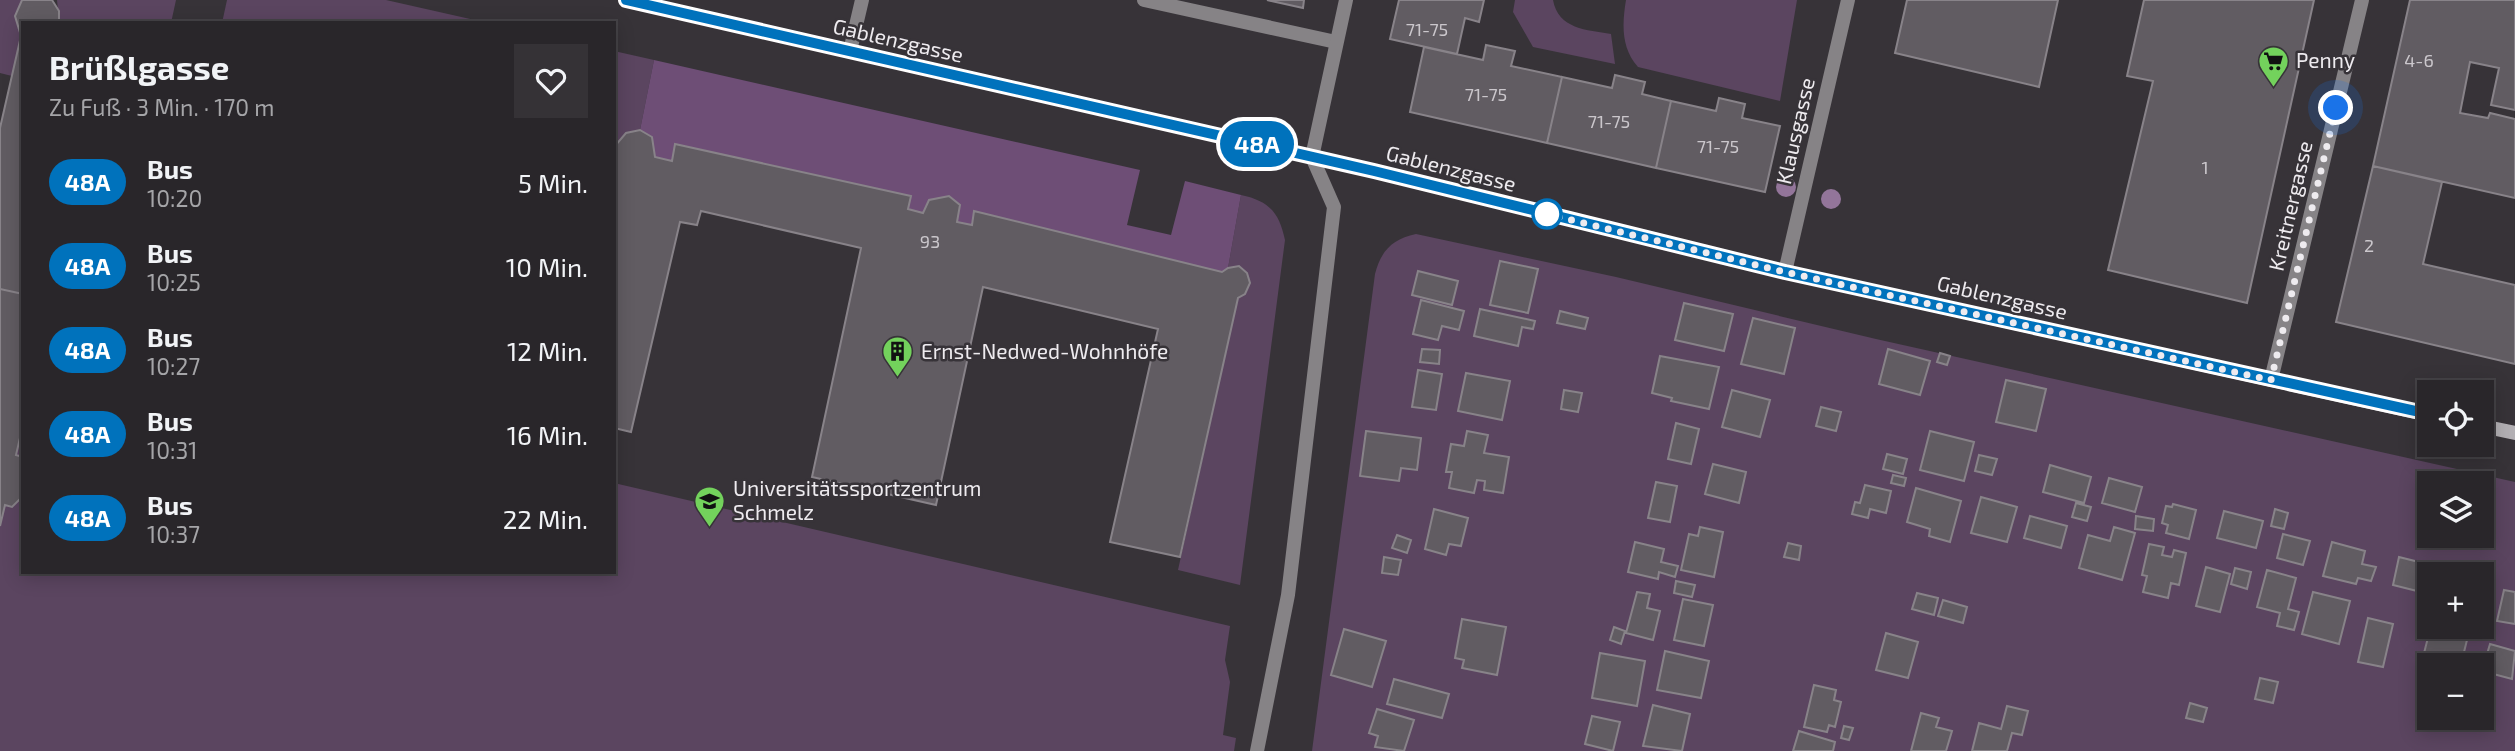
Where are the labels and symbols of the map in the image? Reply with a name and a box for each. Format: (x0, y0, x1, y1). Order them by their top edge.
street label: Gablenzgasse (831, 12, 966, 67)
house number: 71-75 (1406, 18, 1448, 40)
supermarket icon: Penny (2256, 44, 2290, 88)
place label: Penny (2296, 47, 2355, 72)
house number: 4-6 (2404, 49, 2434, 71)
street label: Klausgasse (1770, 75, 1819, 186)
house number: 71-75 (1465, 83, 1507, 105)
your location (2318, 90, 2353, 125)
house number: 71-75 (1588, 110, 1630, 132)
line badge: 48A (1217, 121, 1297, 167)
house number: 71-75 (1697, 135, 1739, 157)
street label: Kreitnergasse (2262, 138, 2317, 273)
street label: Gablenzgasse (1384, 139, 1519, 196)
house number: 1 (2201, 156, 2209, 178)
unlabelled marker (1532, 199, 1562, 229)
house number: 93 (920, 230, 940, 252)
house number: 2 (2364, 234, 2374, 256)
street label: Gablenzgasse (1935, 269, 2070, 324)
building icon: Ernst-Nedwed-Wohnhöfe (881, 335, 915, 379)
place label: Ernst-Nedwed-Wohnhöfe (921, 338, 1168, 363)
place label: Universitätssportzentrum Schmelz (733, 475, 981, 524)
school or university icon: Universitätssportzentrum Schmelz (693, 484, 727, 528)

